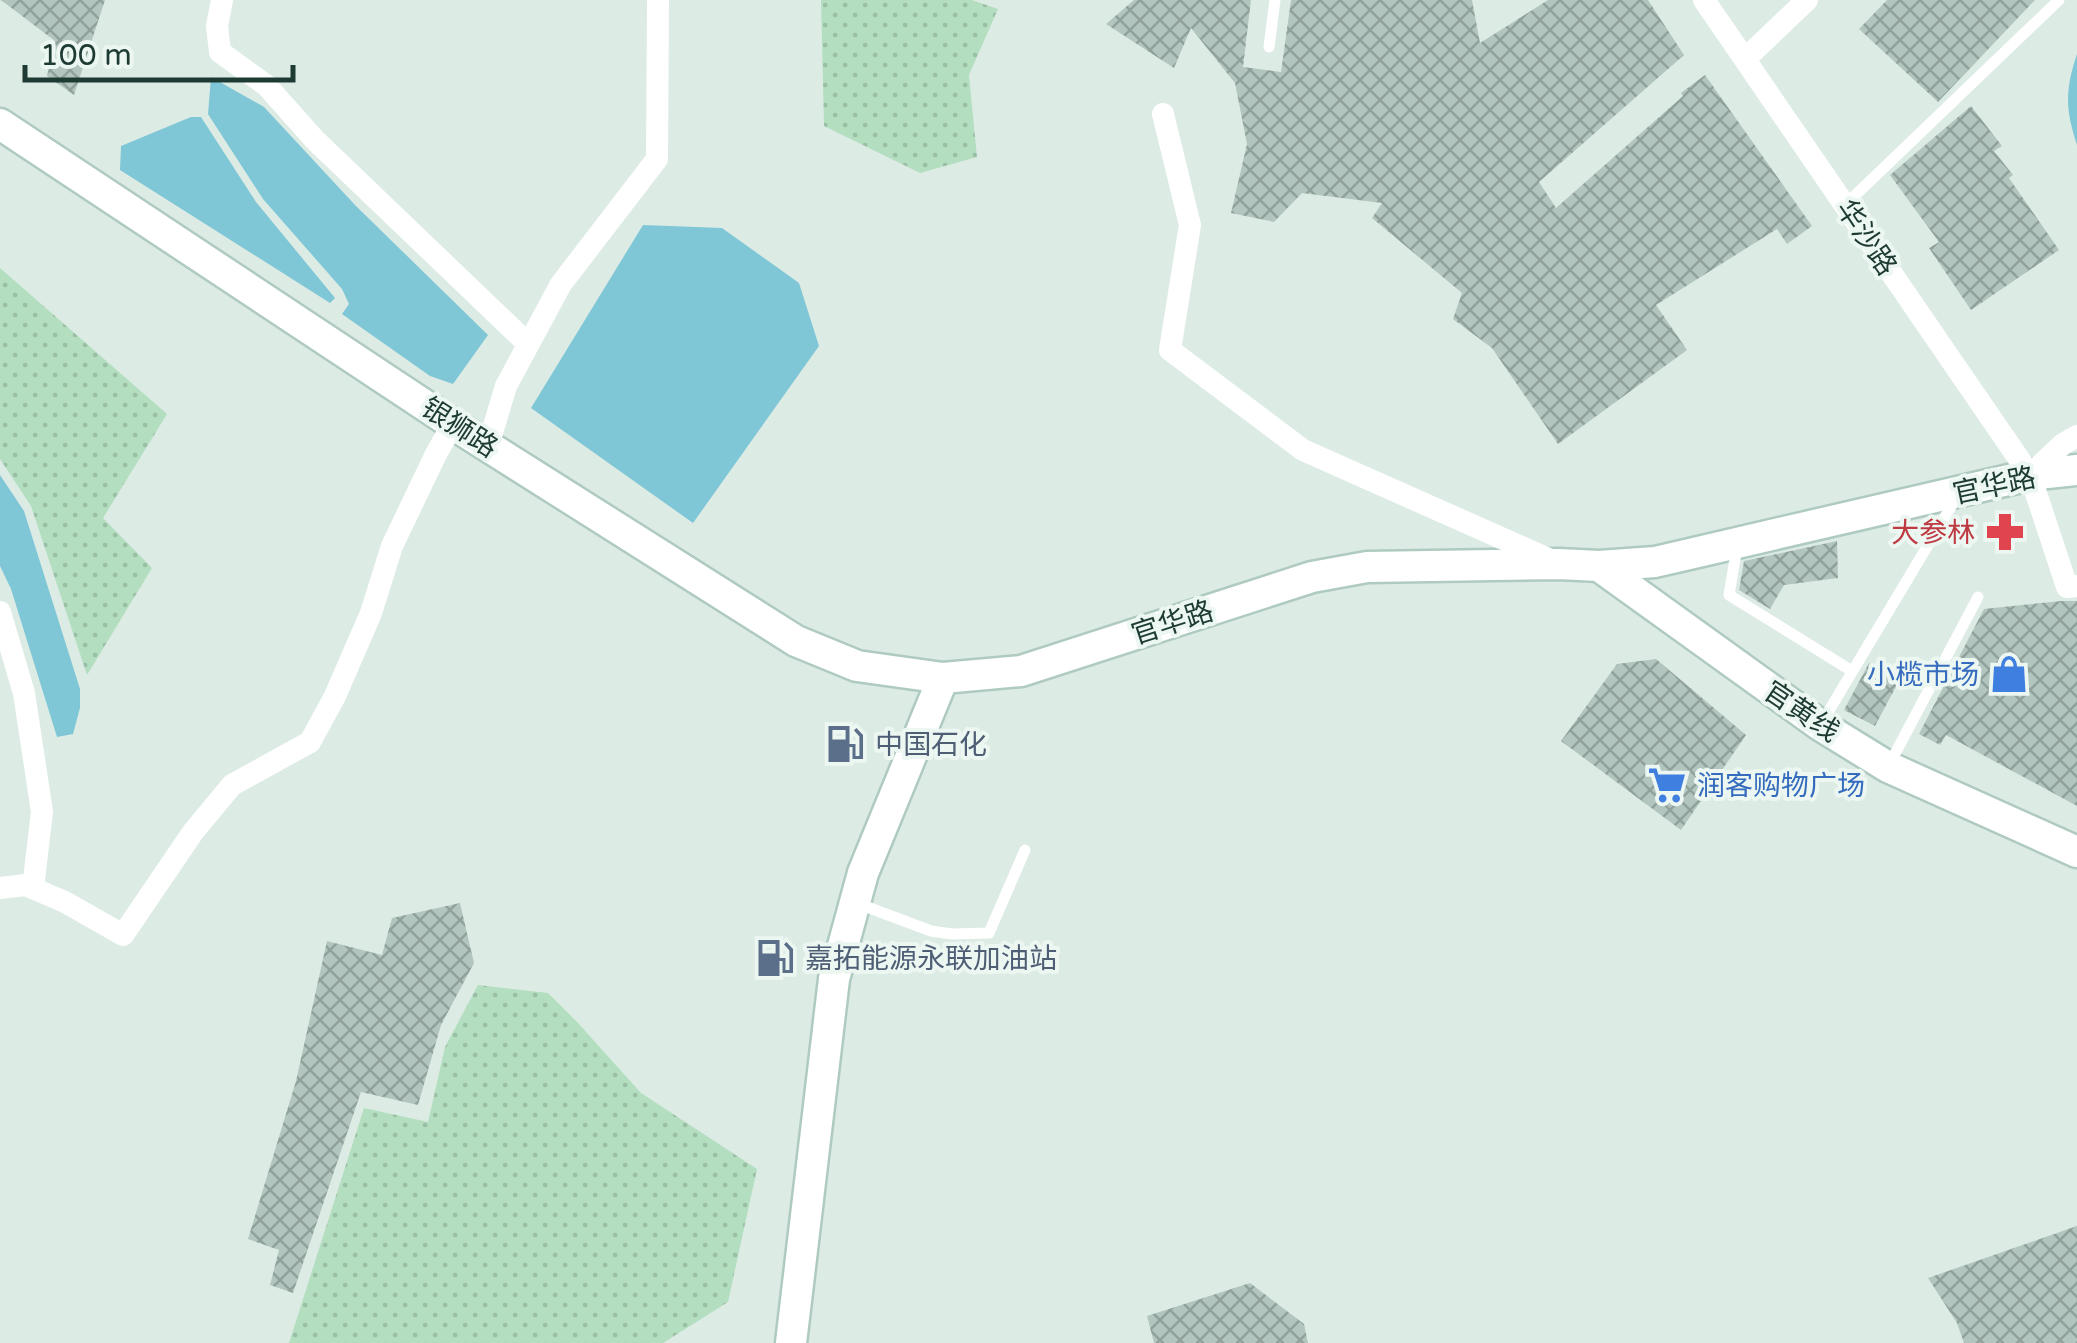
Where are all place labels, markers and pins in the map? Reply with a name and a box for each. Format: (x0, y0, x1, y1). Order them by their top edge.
pharmacy icon: 大参林 (1984, 511, 2026, 553)
place label: 大参林 (1891, 516, 1975, 550)
shop icon: 小榄市场 (1988, 653, 2030, 695)
place label: 小榄市场 (1867, 658, 1979, 692)
fuel station icon: 中国石化 (824, 723, 866, 765)
place label: 中国石化 (875, 728, 987, 762)
supermarket icon: 润客购物广场 (1646, 764, 1688, 806)
place label: 润客购物广场 (1697, 769, 1865, 803)
fuel station icon: 嘉拓能源永联加油站 (754, 937, 796, 979)
place label: 嘉拓能源永联加油站 (805, 942, 1057, 976)

